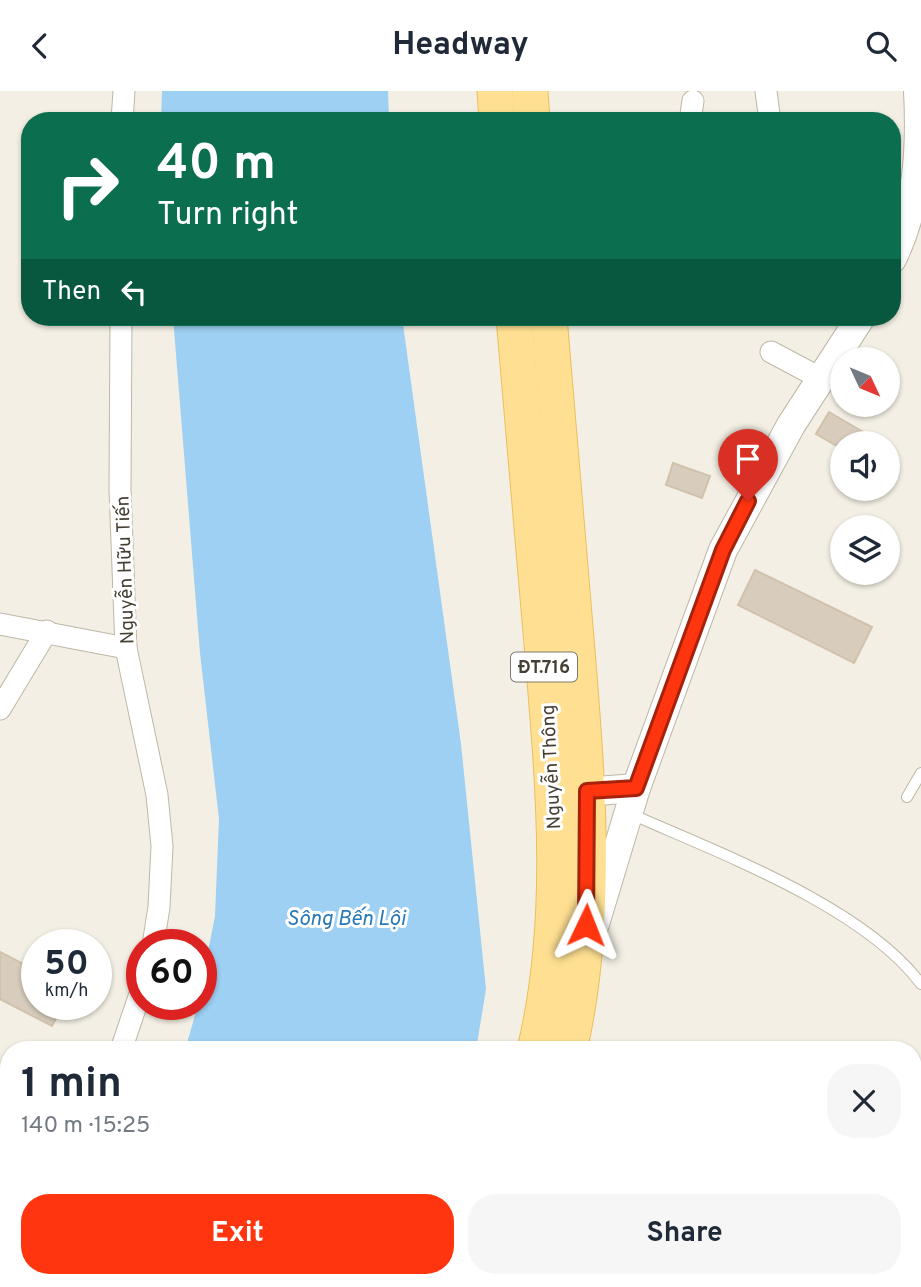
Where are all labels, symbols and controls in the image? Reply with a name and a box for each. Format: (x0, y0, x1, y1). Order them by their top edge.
text: Headway (392, 26, 529, 66)
icon: back (21, 27, 59, 65)
icon: search (862, 27, 900, 65)
text: 40 m (157, 135, 276, 197)
icon: right (42, 140, 133, 231)
text: Turn right (157, 196, 299, 236)
icon: left (115, 273, 153, 311)
text: Then (42, 276, 101, 309)
north arrow (830, 347, 900, 417)
map controls (830, 347, 900, 585)
pin (718, 429, 778, 501)
button: sound (830, 431, 900, 501)
icon: arrive (729, 440, 767, 478)
street label: Nguyễn Hữu Tiến (110, 495, 141, 645)
button: layers (830, 515, 900, 585)
road number: ĐT.716 (511, 653, 577, 681)
street label: Nguyễn Thông (536, 704, 567, 830)
position arrow (549, 888, 623, 962)
water label: Sông Bến Lội (287, 906, 407, 933)
speed limit sign: 60 (126, 929, 217, 1020)
text: 50 (44, 943, 89, 987)
text: km/h (45, 980, 88, 1003)
text: 1 min (21, 1059, 122, 1112)
button: close (827, 1064, 901, 1138)
text: 140 m · 15:25 (21, 1112, 150, 1141)
button: Exit (21, 1194, 454, 1274)
button: Share (468, 1194, 901, 1274)

